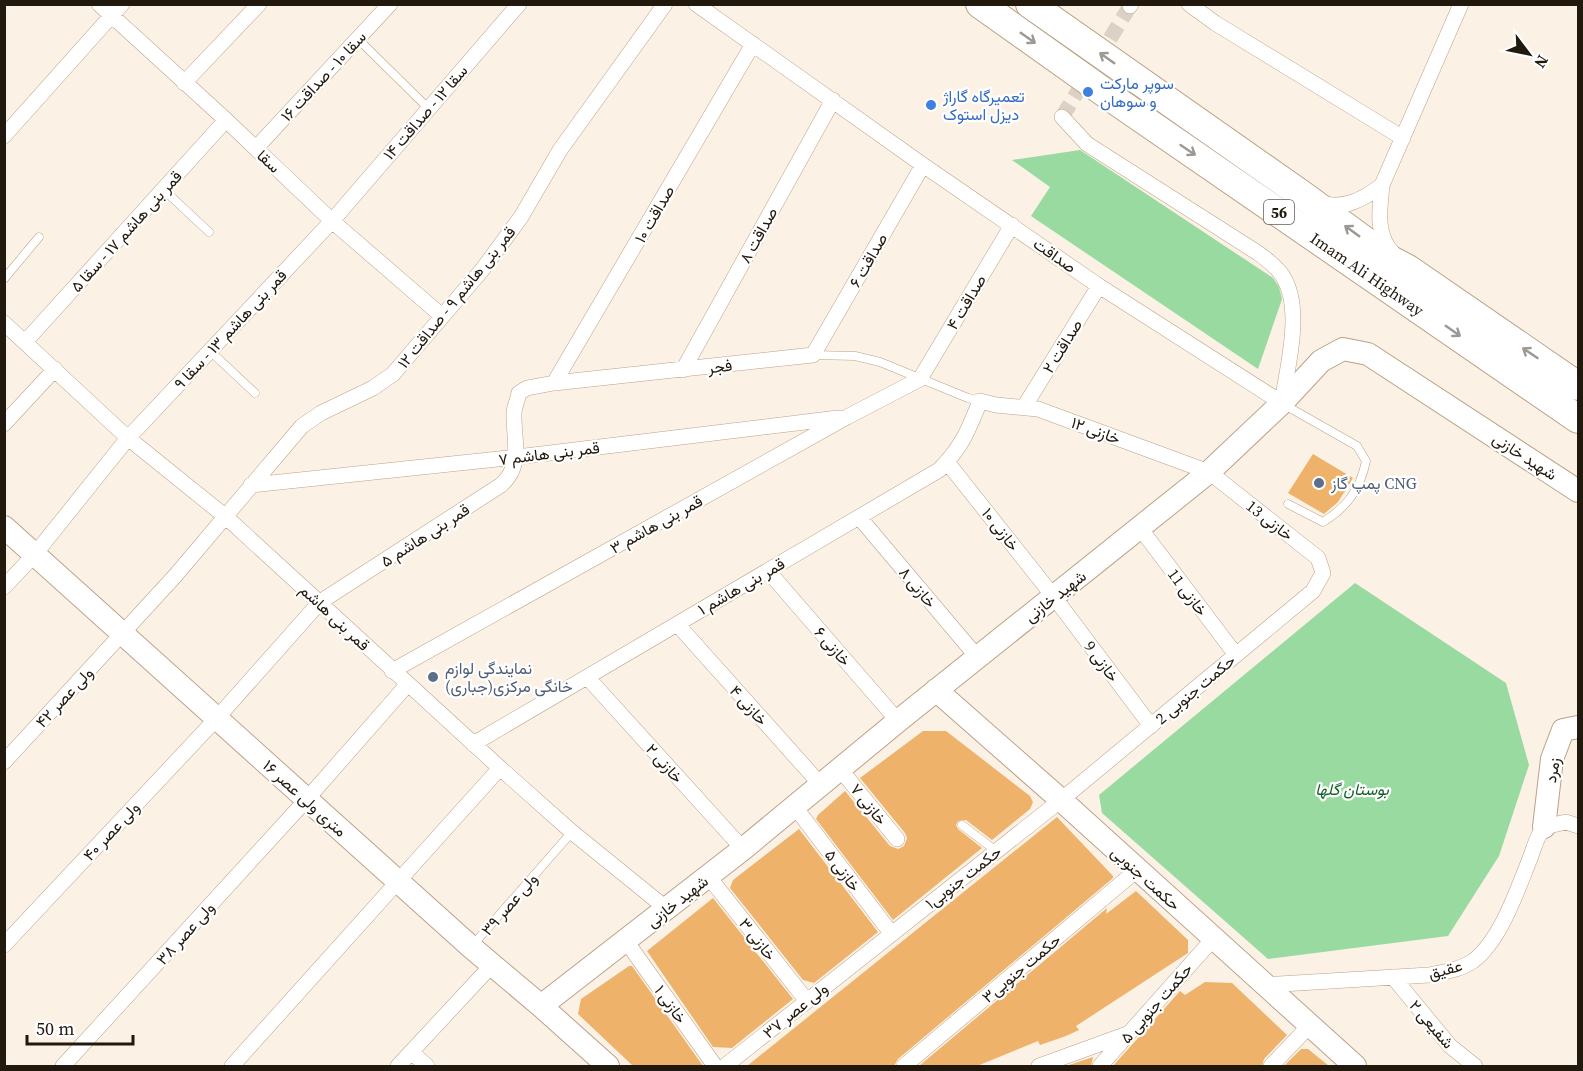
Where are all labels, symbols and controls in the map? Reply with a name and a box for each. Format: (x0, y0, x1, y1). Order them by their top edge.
north arrow (1499, 24, 1559, 84)
street label: سقا ۱۰ - صداقت ۱۶ (275, 26, 371, 126)
one-way arrow (1019, 32, 1036, 44)
text: N (1529, 51, 1554, 73)
one-way arrow (1099, 52, 1115, 64)
street label: سقا ۱۲ - صداقت ۱۴ (378, 60, 472, 164)
place label: سوپر مارکت و سوهان (1100, 72, 1174, 112)
place label: تعمیرگاه گاراژ دیزل استوک (942, 85, 1025, 125)
marker: سوپر مارکت و سوهان (1081, 85, 1095, 99)
marker: تعمیرگاه گاراژ دیزل استوک (924, 98, 938, 112)
one-way arrow (1179, 144, 1196, 156)
street label: سقا (252, 145, 286, 177)
street label: قمر بنی هاشم ۱۷ - سقا ۵ (65, 165, 187, 297)
street label: صداقت ۱۰ (629, 181, 679, 247)
road number: 56 (1264, 200, 1294, 224)
street label: صداقت ۸ (734, 203, 782, 267)
street label: قمر بنی هاشم ۹ - صداقت ۱۲ (392, 221, 520, 373)
one-way arrow (1344, 225, 1360, 237)
street label: Imam Ali Highway (1306, 227, 1429, 321)
street label: صداقت ۶ (844, 229, 892, 291)
street label: صداقت (1029, 232, 1081, 278)
street label: قمر بنی هاشم ۱۳ - سقا ۹ (169, 264, 291, 394)
street label: صداقت ۴ (941, 270, 991, 334)
street label: صداقت ۲ (1037, 315, 1087, 377)
one-way arrow (1444, 325, 1461, 337)
one-way arrow (1523, 347, 1539, 359)
street label: فجر (706, 354, 733, 379)
street label: خازنی ۱۲ (1068, 411, 1124, 449)
street label: شهید خازنی (1488, 427, 1562, 485)
street label: قمر بنی هاشم ۷ (497, 436, 601, 470)
place label: پمپ گاز CNG (1330, 472, 1417, 495)
marker: پمپ گاز CNG (1312, 476, 1326, 490)
street label: قمر بنی هاشم ۳ (606, 489, 706, 559)
street label: خازنی 13 (1242, 495, 1298, 545)
street label: قمر بنی هاشم ۵ (376, 498, 474, 572)
street label: خازنی ۱۰ (977, 503, 1025, 555)
street label: قمر بنی هاشم ۱ (693, 552, 789, 620)
street label: خازنی ۸ (894, 562, 942, 612)
street label: خازنی 11 (1163, 564, 1213, 620)
street label: شهید خازنی (1020, 565, 1090, 627)
street label: قمر بنی هاشم (295, 579, 375, 655)
street label: خازنی ۶ (810, 622, 856, 671)
street label: خازنی 9 (1079, 636, 1125, 686)
street label: حکمت جنوبی 2 (1150, 649, 1240, 729)
place label: نمایندگی لوازم خانگی مرکزی(جباری) (445, 657, 573, 697)
street label: ولی عصر ۴۲ (30, 662, 98, 732)
marker: نمایندگی لوازم خانگی مرکزی(جباری) (426, 670, 440, 684)
street label: خازنی ۴ (725, 680, 773, 730)
street label: خازنی ۲ (641, 738, 689, 788)
street label: ۱۶ متری ولی عصر (258, 754, 352, 842)
street label: زمرد (1539, 756, 1565, 784)
park label: بوستان گلها (1315, 778, 1390, 800)
street label: خازنی ۷ (846, 779, 893, 830)
street label: ولی عصر ۴۰ (78, 797, 144, 865)
street label: حکمت جنوبی۱ (920, 840, 1006, 914)
street label: حکمت جنوبی (1107, 841, 1186, 915)
street label: خازنی ۵ (820, 844, 866, 896)
street label: ولی عصر ۳۹ (476, 868, 542, 940)
street label: شهید خازنی (642, 870, 712, 932)
street label: ولی عصر ۳۸ (151, 897, 219, 969)
street label: خازنی ۳ (734, 913, 782, 965)
street label: حکمت جنوبی۳ (977, 928, 1065, 1008)
street label: عقیق (1426, 954, 1464, 984)
street label: حکمت جنوبی ۵ (1115, 958, 1197, 1048)
street label: ولی عصر ۳۷ (758, 977, 832, 1043)
street label: خازنی ۱ (650, 980, 693, 1028)
street label: شفیعی ۲ (1405, 995, 1459, 1053)
scale bar (27, 1008, 134, 1046)
text: 50 m (36, 1016, 74, 1041)

